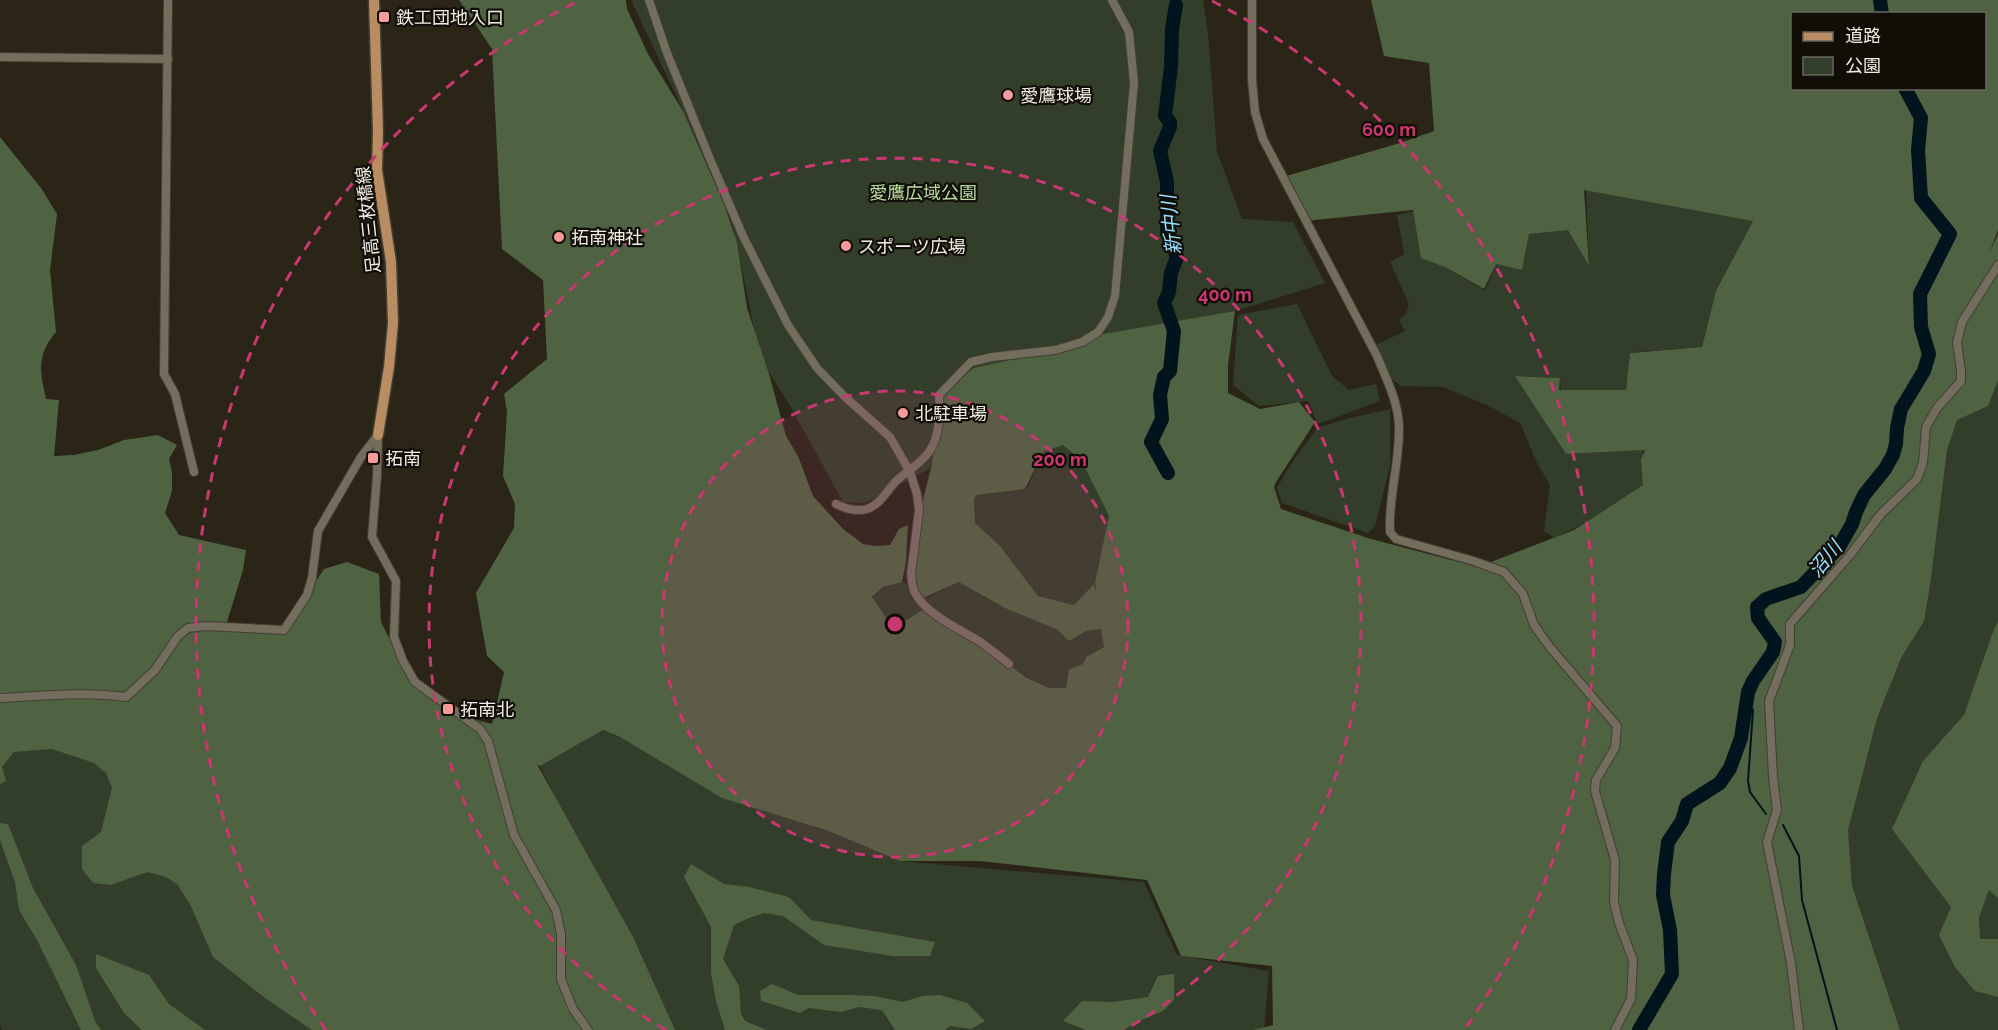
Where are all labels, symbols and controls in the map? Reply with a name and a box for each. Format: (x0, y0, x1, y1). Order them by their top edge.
place label: 鉄工団地入口 (396, 7, 504, 28)
marker: 鉄工団地入口 (377, 10, 391, 24)
legend (1791, 12, 1986, 90)
text: 道路 (1845, 25, 1881, 46)
text: 公園 (1845, 55, 1881, 76)
place label: 愛鷹球場 (1020, 85, 1092, 106)
marker: 愛鷹球場 (1001, 88, 1015, 102)
text: 600 m (1362, 119, 1416, 140)
street label: 足高三枚橋線 (352, 165, 384, 275)
park label: 愛鷹広域公園 (869, 182, 977, 203)
water label: 新中川 (1156, 192, 1186, 256)
place label: 拓南神社 (571, 227, 643, 248)
marker: 拓南神社 (552, 230, 566, 244)
place label: スポーツ広場 (858, 236, 966, 257)
marker: スポーツ広場 (839, 239, 853, 253)
text: 400 m (1198, 284, 1252, 305)
place label: 北駐車場 (915, 403, 987, 424)
marker: 北駐車場 (896, 406, 910, 420)
place label: 拓南 (385, 448, 421, 469)
text: 200 m (1033, 449, 1087, 470)
marker: 拓南 (366, 451, 380, 465)
water label: 沼川 (1803, 534, 1848, 582)
centre of rings (885, 614, 905, 634)
place label: 拓南北 (460, 699, 514, 720)
marker: 拓南北 (441, 702, 455, 716)

